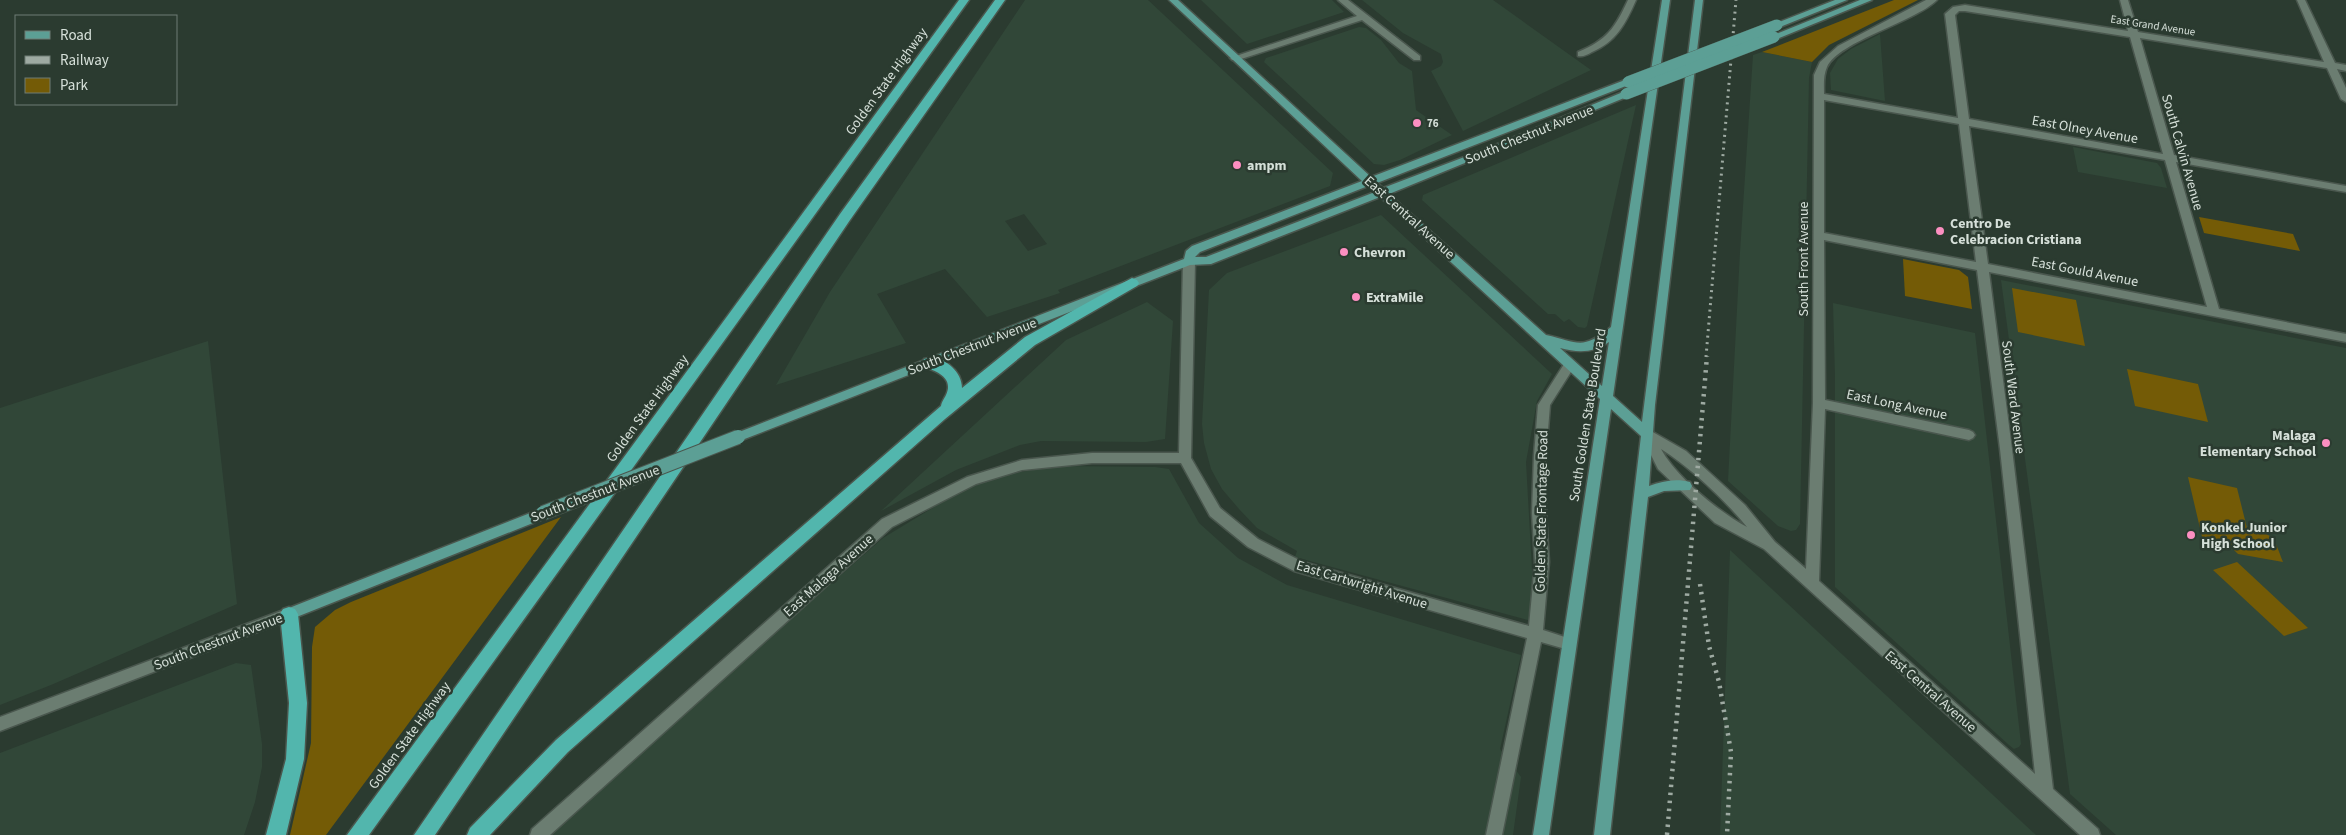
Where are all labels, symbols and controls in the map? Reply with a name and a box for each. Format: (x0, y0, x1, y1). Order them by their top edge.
street label: East Grand Avenue (2109, 11, 2197, 40)
legend (15, 15, 178, 105)
street label: Golden State Highway (841, 23, 933, 139)
text: Road (60, 25, 92, 46)
text: Railway (60, 50, 109, 71)
text: Park (60, 75, 89, 96)
street label: South Calvin Avenue (2156, 92, 2208, 213)
street label: South Chestnut Avenue (1462, 100, 1597, 170)
street label: East Olney Avenue (2030, 111, 2140, 149)
place label: 76 (1427, 116, 1439, 131)
marker: 76 (1411, 117, 1423, 129)
place label: ampm (1247, 156, 1286, 176)
marker: ampm (1231, 159, 1243, 171)
street label: East Central Avenue (1360, 172, 1459, 264)
street label: South Front Avenue (1794, 201, 1814, 317)
place label: Centro De Celebracion Cristiana (1950, 214, 2082, 250)
marker: Centro De Celebracion Cristiana (1934, 225, 1946, 237)
place label: Chevron (1354, 243, 1406, 263)
marker: Chevron (1338, 246, 1350, 258)
street label: East Gould Avenue (2030, 252, 2140, 292)
place label: ExtraMile (1366, 288, 1424, 308)
marker: ExtraMile (1350, 291, 1362, 303)
street label: South Chestnut Avenue (905, 313, 1040, 381)
street label: South Golden State Boulevard (1564, 327, 1612, 503)
street label: South Ward Avenue (1996, 339, 2030, 455)
street label: Golden State Highway (602, 350, 694, 466)
street label: East Long Avenue (1845, 385, 1949, 425)
place label: Malaga Elementary School (2200, 426, 2316, 462)
street label: Golden State Frontage Road (1531, 430, 1553, 592)
marker: Malaga Elementary School (2320, 437, 2332, 449)
street label: South Chestnut Avenue (528, 460, 663, 528)
place label: Konkel Junior High School (2201, 518, 2287, 554)
marker: Konkel Junior High School (2185, 529, 2197, 541)
street label: East Malaga Avenue (779, 530, 878, 622)
street label: East Cartwright Avenue (1294, 556, 1430, 614)
street label: South Chestnut Avenue (151, 608, 286, 676)
street label: East Central Avenue (1880, 646, 1981, 737)
street label: Golden State Highway (364, 677, 456, 793)

